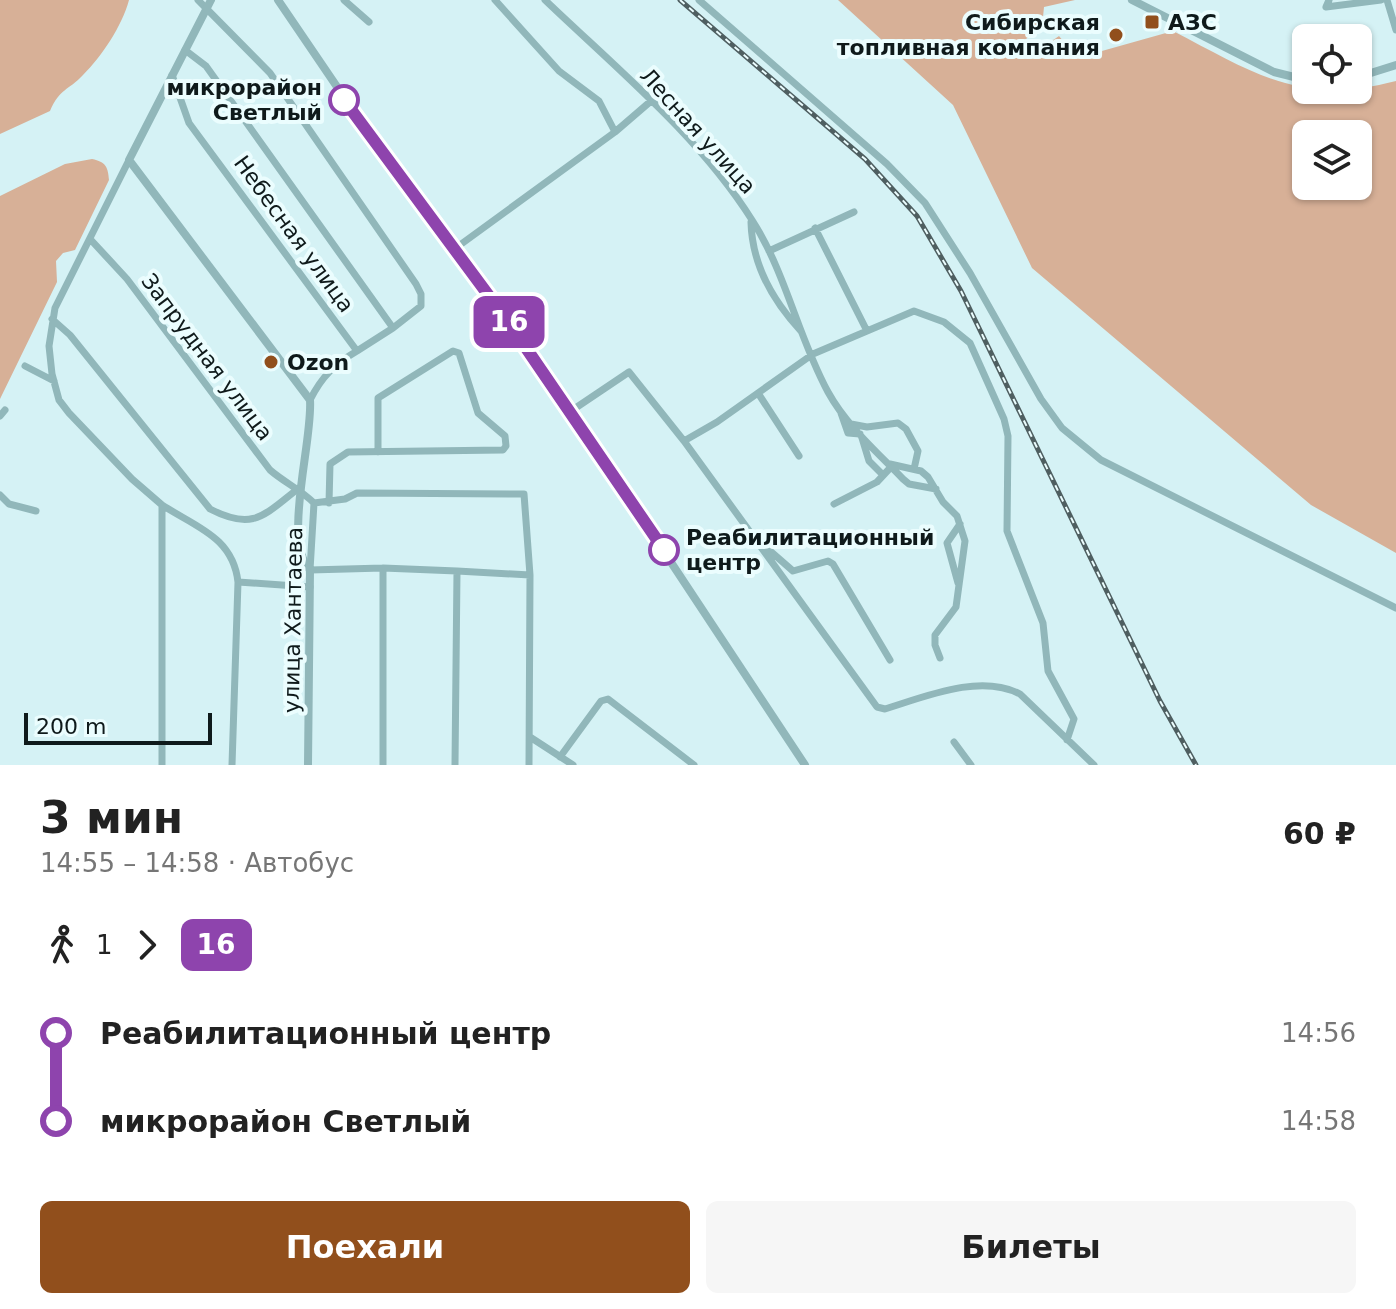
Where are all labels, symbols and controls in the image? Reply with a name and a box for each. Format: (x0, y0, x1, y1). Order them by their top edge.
place label: Сибирская топливная компания (837, 10, 1100, 60)
place label: АЗС (1168, 10, 1217, 35)
marker: АЗС (1143, 13, 1161, 31)
map controls (1292, 24, 1372, 200)
button: locate (1292, 24, 1372, 104)
marker: Сибирская топливная компания (1107, 26, 1125, 44)
street label: Лесная улица (635, 63, 761, 199)
place label: микрорайон Светлый (166, 75, 322, 125)
marker: микрорайон Светлый (329, 85, 359, 115)
button: layers (1292, 120, 1372, 200)
street label: Небесная улица (229, 151, 359, 317)
street label: Запрудная улица (136, 269, 278, 445)
line badge: 16 (473, 296, 545, 348)
text: 16 (490, 305, 528, 338)
place label: Ozon (287, 350, 349, 375)
marker: Ozon (262, 353, 280, 371)
place label: Реабилитационный центр (686, 525, 934, 575)
street label: улица Хантаева (279, 527, 307, 713)
marker: Реабилитационный центр (649, 535, 679, 565)
scale bar (24, 709, 212, 745)
text: 200 m (36, 714, 106, 739)
text: 3 мин (40, 792, 183, 843)
text: 60 ₽ (1283, 816, 1356, 851)
text: 14:55 – 14:58 · Автобус (40, 848, 354, 878)
icon: walk (40, 923, 84, 967)
icon: forward (125, 923, 169, 967)
text: 16 (197, 928, 236, 961)
text: 1 (96, 930, 113, 960)
text: Реабилитационный центр (100, 1016, 551, 1051)
text: 14:56 (1281, 1018, 1356, 1048)
text: микрорайон Светлый (100, 1104, 471, 1139)
text: 14:58 (1281, 1106, 1356, 1136)
button: Поехали (40, 1201, 690, 1293)
button: Билеты (706, 1201, 1356, 1293)

